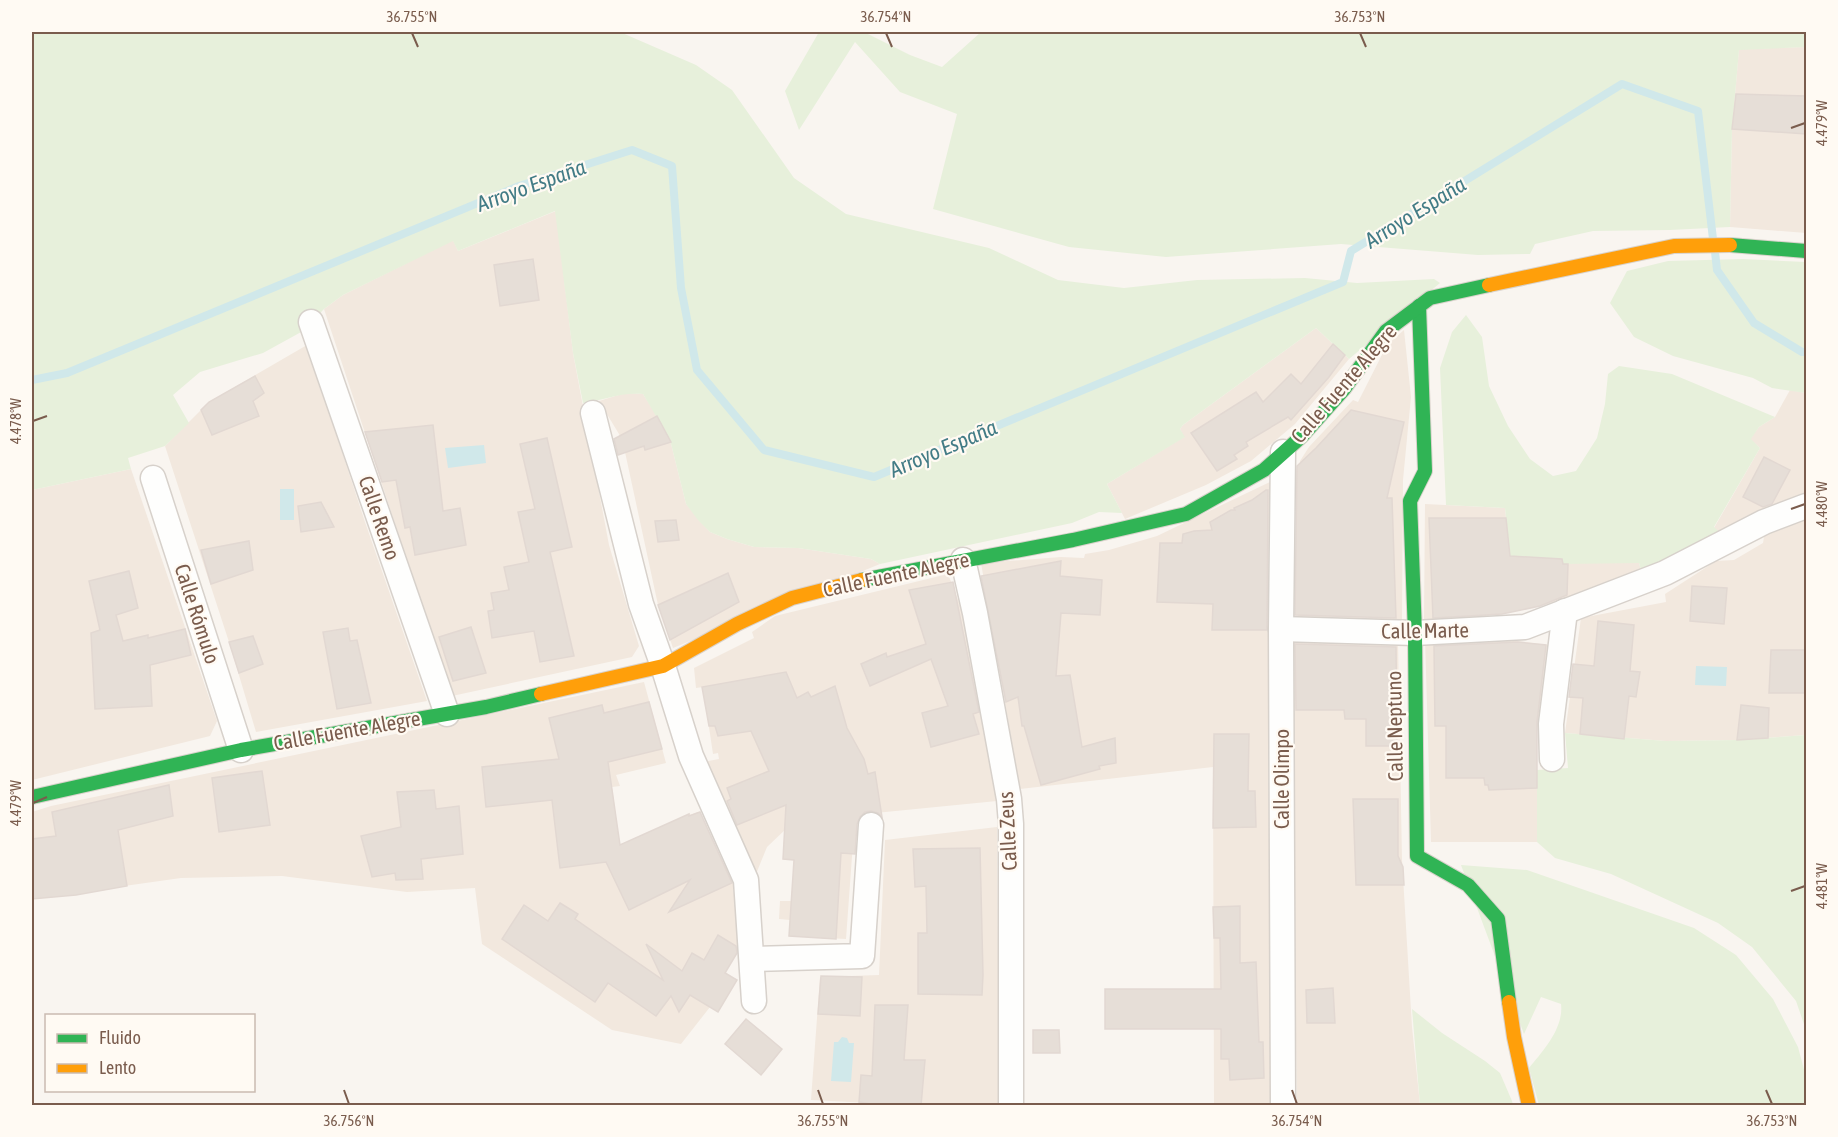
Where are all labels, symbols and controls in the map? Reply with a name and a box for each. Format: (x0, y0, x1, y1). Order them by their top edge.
text: 36.755°N (387, 8, 437, 25)
text: 36.754°N (861, 8, 911, 25)
text: 36.753°N (1335, 8, 1385, 25)
text: 4.479°W (1813, 100, 1830, 146)
water label: Arroyo España (472, 153, 589, 217)
water label: Arroyo España (1359, 171, 1470, 254)
street label: Calle Fuente Alegre (1285, 319, 1401, 447)
text: 4.478°W (7, 398, 24, 444)
water label: Arroyo España (884, 414, 1001, 483)
street label: Calle Remo (354, 472, 406, 563)
text: 4.480°W (1813, 481, 1830, 527)
street label: Calle Fuente Alegre (820, 547, 971, 601)
street label: Calle Rómulo (171, 561, 225, 667)
street label: Calle Marte (1381, 617, 1469, 643)
street label: Calle Neptuno (1381, 670, 1407, 782)
street label: Calle Fuente Alegre (271, 705, 422, 755)
street label: Calle Olimpo (1269, 729, 1293, 829)
text: 4.479°W (7, 780, 24, 826)
street label: Calle Zeus (993, 791, 1021, 871)
text: 4.481°W (1813, 863, 1830, 909)
legend (45, 1014, 255, 1092)
text: Fluido (99, 1027, 141, 1048)
text: Lento (99, 1057, 136, 1078)
text: 36.756°N (324, 1112, 374, 1129)
text: 36.755°N (798, 1112, 848, 1129)
text: 36.754°N (1272, 1112, 1322, 1129)
text: 36.753°N (1747, 1112, 1797, 1129)

